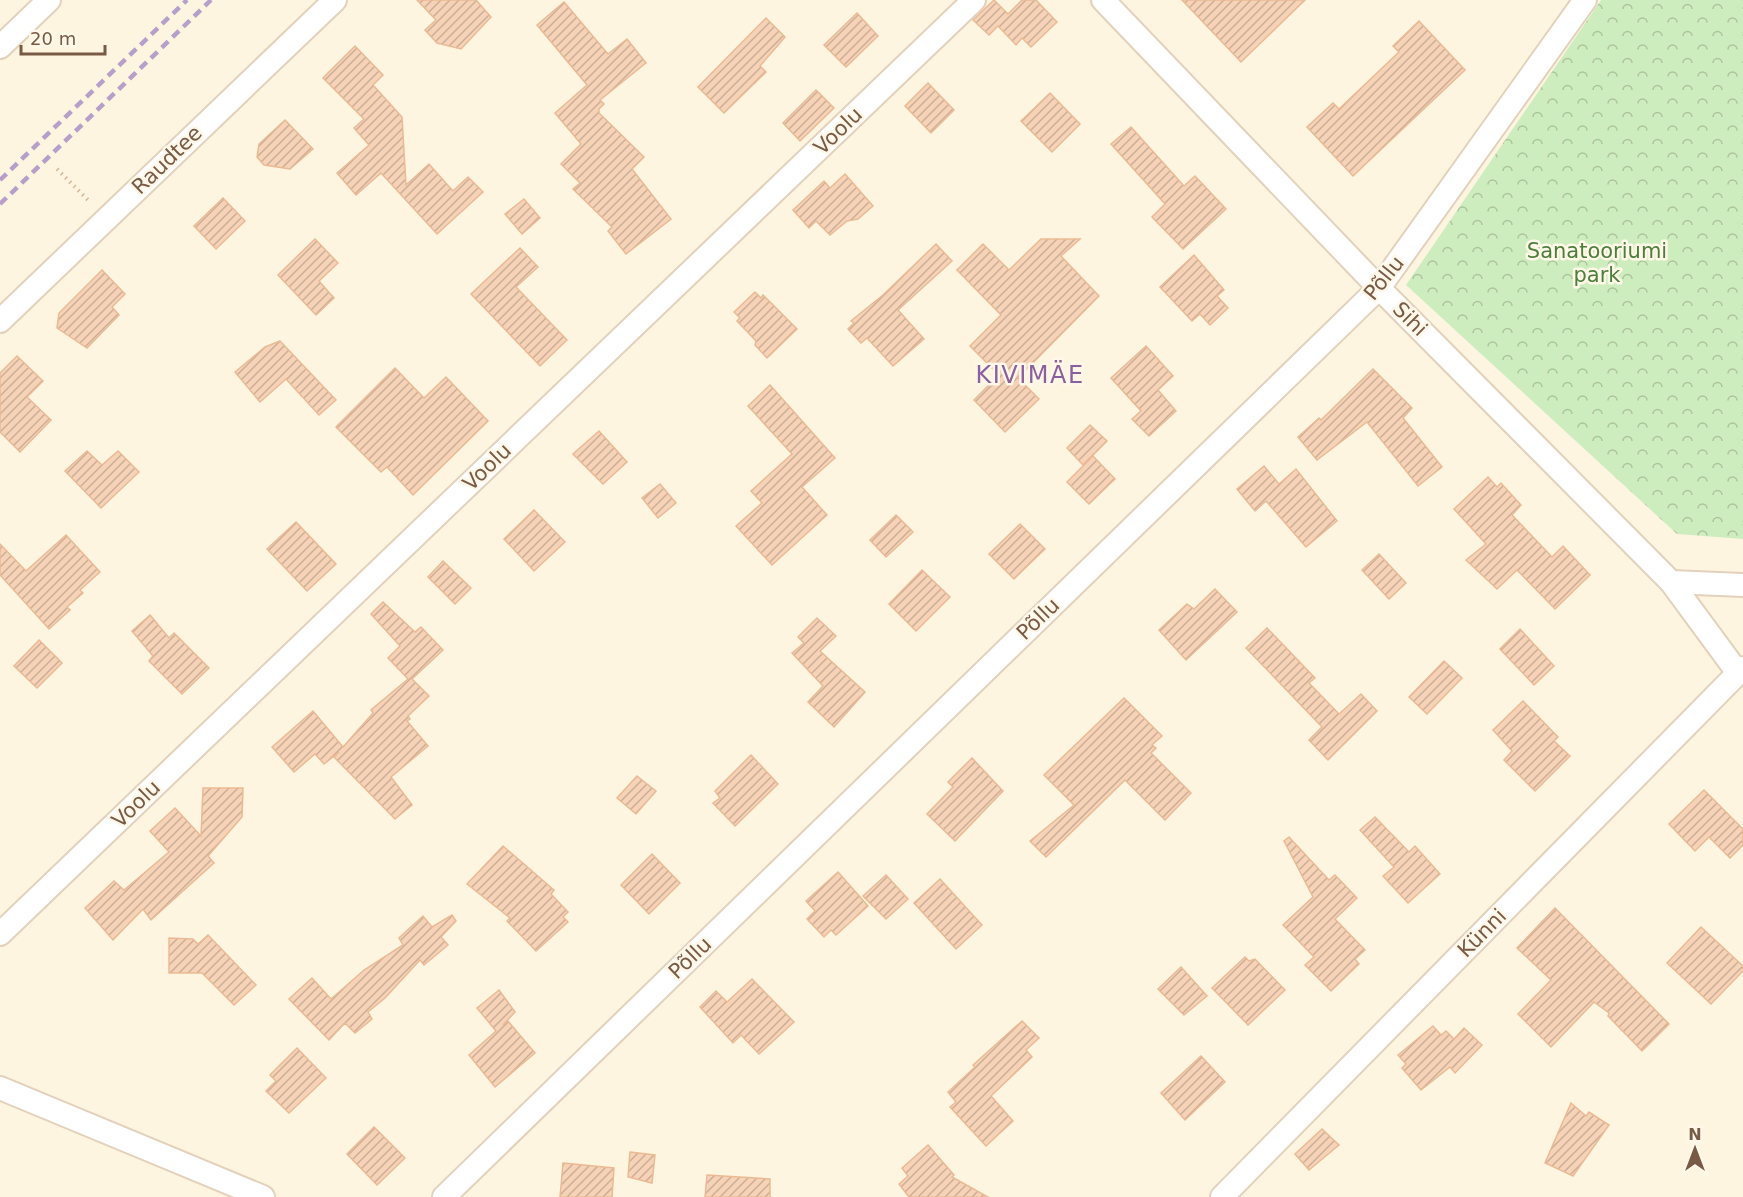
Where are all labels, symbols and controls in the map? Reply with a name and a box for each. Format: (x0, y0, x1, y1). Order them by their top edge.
scale bar (21, 18, 105, 56)
text: 20 m (30, 28, 76, 49)
street label: Voolu (809, 102, 867, 160)
street label: Raudtee (127, 121, 207, 199)
park label: Sanatooriumi park (1527, 239, 1667, 287)
street label: Põllu (1359, 251, 1409, 305)
street label: Sihi (1388, 297, 1432, 341)
district label: KIVIMÄE (975, 360, 1085, 389)
street label: Voolu (458, 438, 516, 496)
street label: Põllu (1012, 593, 1064, 645)
street label: Voolu (107, 775, 165, 833)
street label: Künni (1453, 904, 1511, 962)
street label: Põllu (664, 932, 716, 984)
north arrow (1665, 1119, 1725, 1179)
text: N (1688, 1125, 1702, 1144)

